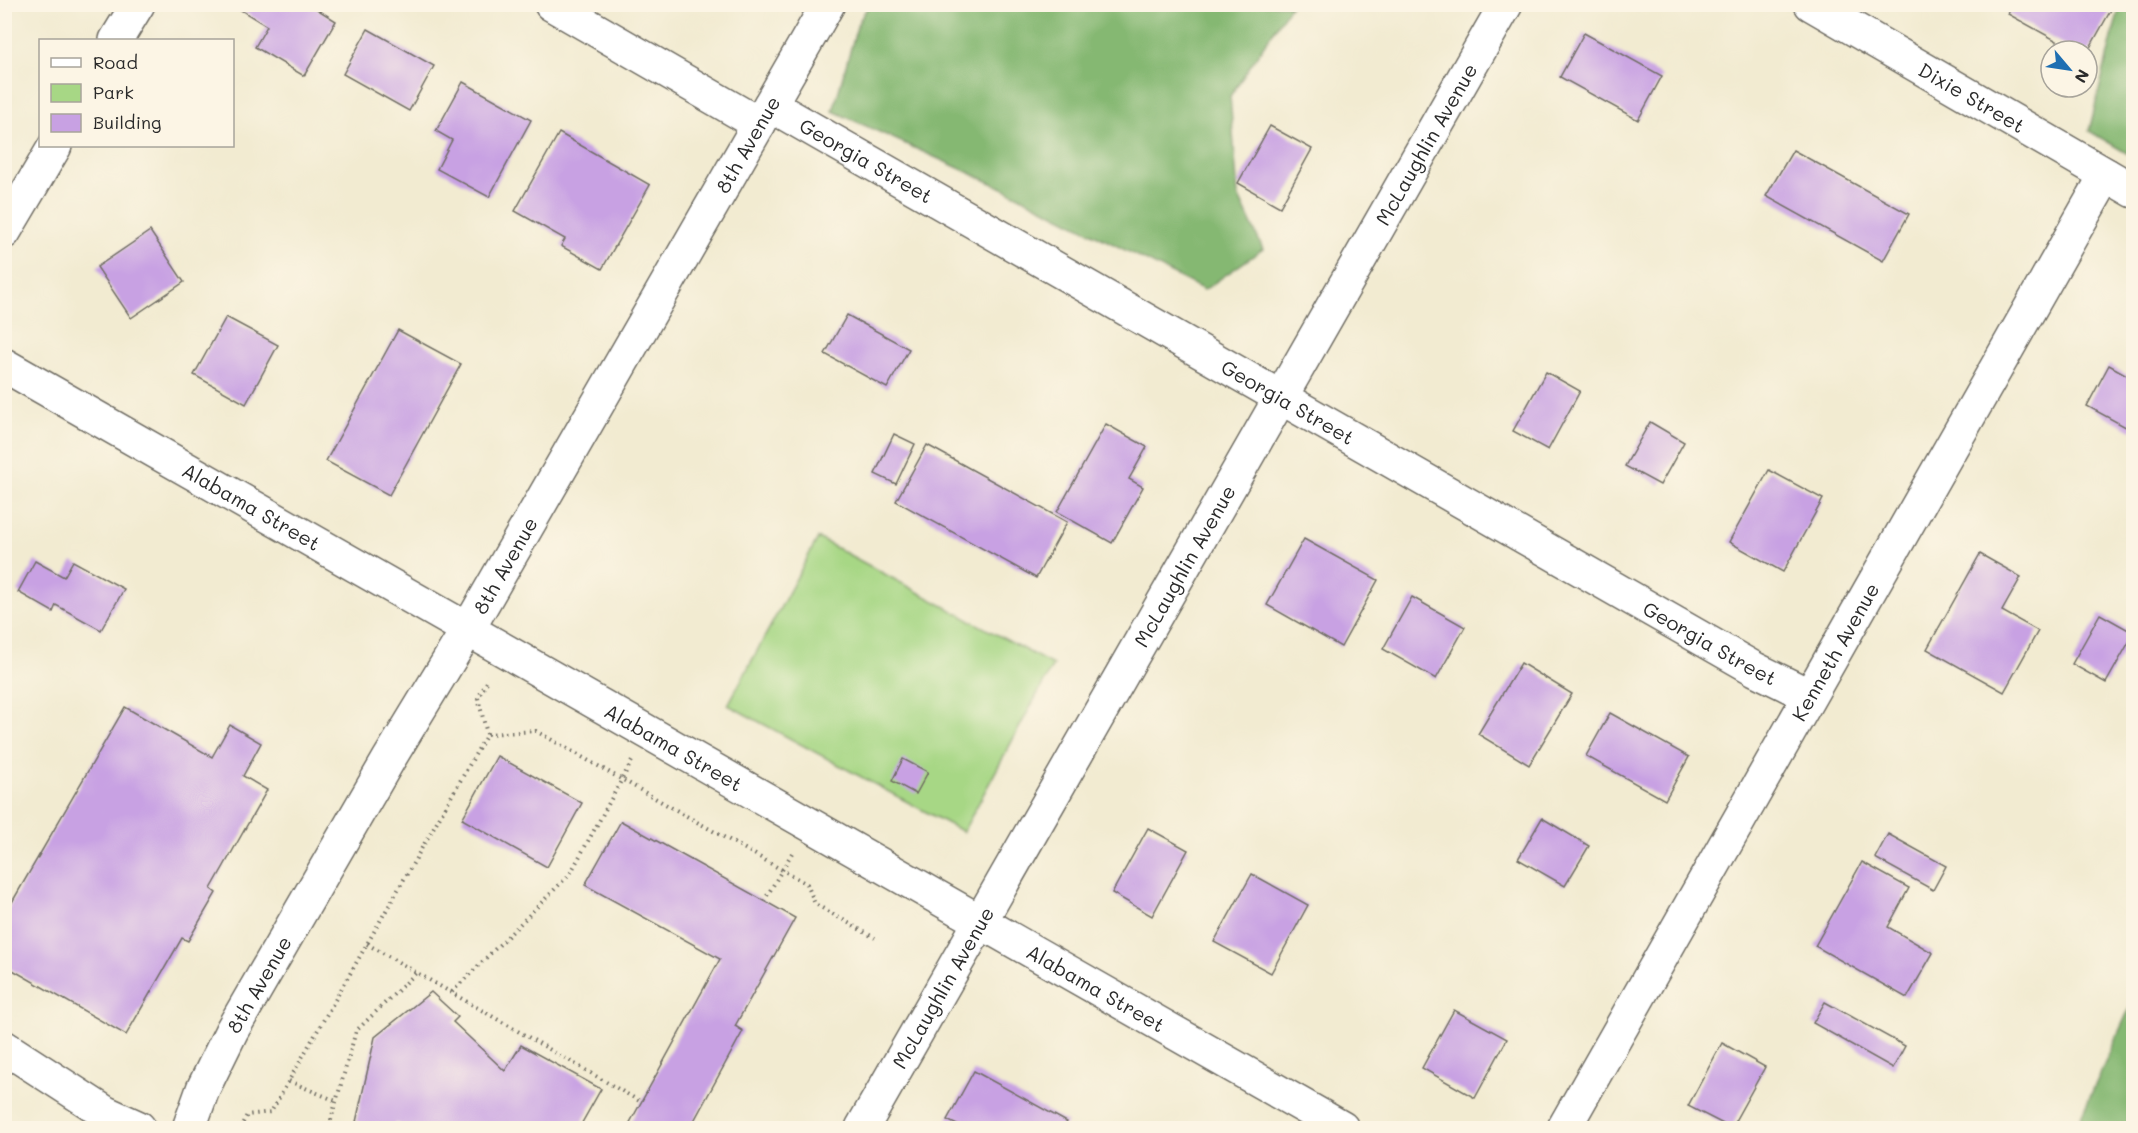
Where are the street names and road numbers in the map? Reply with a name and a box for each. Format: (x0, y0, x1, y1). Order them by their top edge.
street label: Dixie Street (1914, 56, 2030, 138)
street label: McLaughlin Avenue (1369, 58, 1482, 230)
street label: 8th Avenue (709, 91, 785, 197)
street label: Georgia Street (795, 112, 938, 209)
street label: Georgia Street (1217, 353, 1359, 450)
street label: Alabama Street (178, 456, 325, 556)
street label: McLaughlin Avenue (1128, 480, 1241, 651)
street label: 8th Avenue (467, 512, 543, 619)
street label: Kenneth Avenue (1785, 578, 1884, 725)
street label: Georgia Street (1639, 595, 1781, 691)
street label: Alabama Street (600, 697, 748, 797)
street label: McLaughlin Avenue (886, 902, 999, 1073)
street label: 8th Avenue (220, 931, 297, 1037)
street label: Alabama Street (1022, 938, 1170, 1037)

